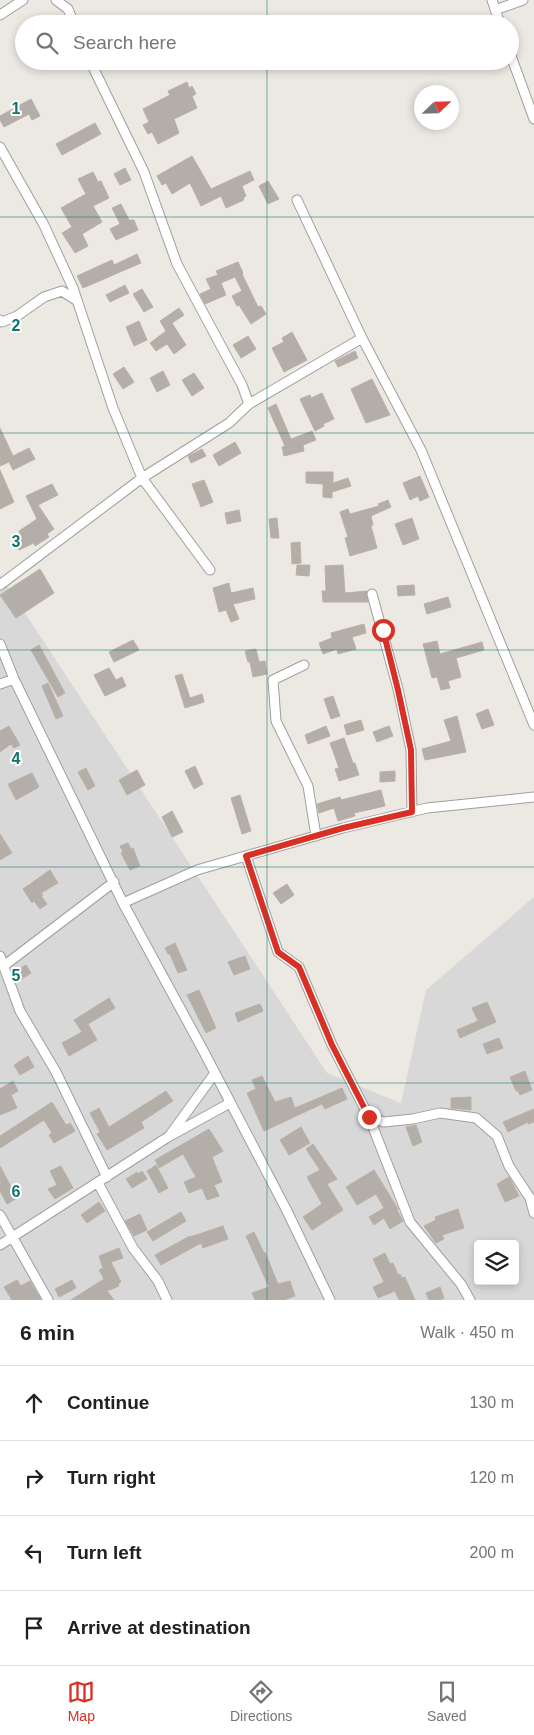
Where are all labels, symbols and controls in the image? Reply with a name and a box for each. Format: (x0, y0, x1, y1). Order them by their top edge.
search box (15, 15, 519, 70)
icon: search (33, 29, 61, 57)
text: Search here (73, 32, 177, 53)
north arrow (414, 85, 459, 130)
text: 1 (12, 100, 21, 117)
text: 2 (12, 317, 21, 334)
text: 3 (12, 533, 21, 550)
route start (372, 619, 395, 642)
text: 4 (12, 750, 21, 767)
text: 5 (12, 967, 21, 984)
route end (358, 1106, 381, 1129)
text: 6 (12, 1183, 21, 1200)
map controls (474, 1240, 519, 1285)
button: layers (474, 1240, 519, 1285)
text: 6 min (20, 1321, 75, 1344)
text: Walk · 450 m (420, 1324, 514, 1341)
icon: ahead (20, 1389, 48, 1417)
text: Continue (67, 1392, 149, 1413)
text: 130 m (470, 1394, 514, 1411)
icon: right (20, 1464, 48, 1492)
text: Turn right (67, 1467, 155, 1488)
text: 120 m (470, 1469, 514, 1486)
icon: left (20, 1539, 48, 1567)
text: Turn left (67, 1542, 142, 1563)
text: 200 m (470, 1544, 514, 1561)
icon: arrive (20, 1614, 48, 1642)
text: Arrive at destination (67, 1617, 251, 1638)
tab: Map (67, 1678, 95, 1724)
tab: Directions (230, 1678, 292, 1724)
tab: Saved (427, 1678, 467, 1724)

